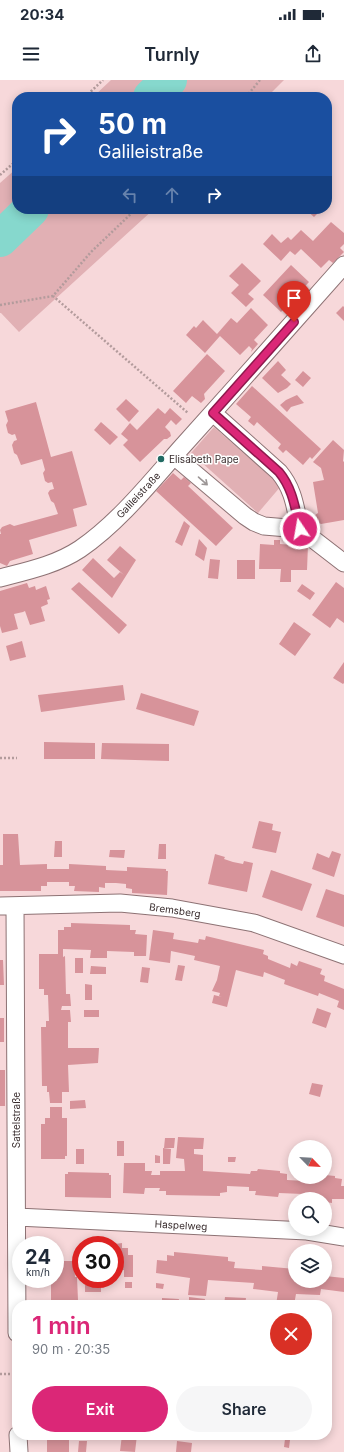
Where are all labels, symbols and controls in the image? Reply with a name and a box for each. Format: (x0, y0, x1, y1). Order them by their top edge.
text: 20:34 (20, 5, 64, 24)
icon: menu (20, 43, 42, 65)
icon: share (302, 43, 324, 65)
text: Turnly (144, 44, 200, 65)
text: 50 m (98, 107, 167, 141)
icon: right (32, 108, 84, 160)
text: Galileistraße (98, 141, 203, 162)
icon: left (119, 184, 141, 206)
icon: ahead (161, 184, 183, 206)
icon: right (203, 184, 225, 206)
pin (277, 281, 311, 322)
icon: arrive (283, 287, 305, 309)
place label: Elisabeth Pape (169, 453, 239, 465)
marker: Elisabeth Pape (156, 454, 166, 464)
street label: Galileistraße (114, 469, 162, 520)
one-way arrow (198, 477, 209, 486)
position arrow (279, 508, 321, 550)
street label: Bremsberg (149, 900, 201, 920)
street label: Sattelstraße (10, 1092, 22, 1148)
north arrow (288, 1140, 332, 1184)
map controls (288, 1140, 332, 1288)
button: search (288, 1192, 332, 1236)
street label: Haspelweg (154, 1218, 208, 1232)
speed limit sign: 30 (72, 1236, 124, 1288)
button: layers (288, 1244, 332, 1288)
text: 24 (25, 1245, 51, 1269)
text: km/h (26, 1266, 50, 1278)
text: 1 min (32, 1311, 91, 1340)
button: close (270, 1313, 312, 1355)
text: 90 m · 20:35 (32, 1341, 110, 1357)
button: Exit (32, 1386, 168, 1432)
button: Share (176, 1386, 312, 1432)

